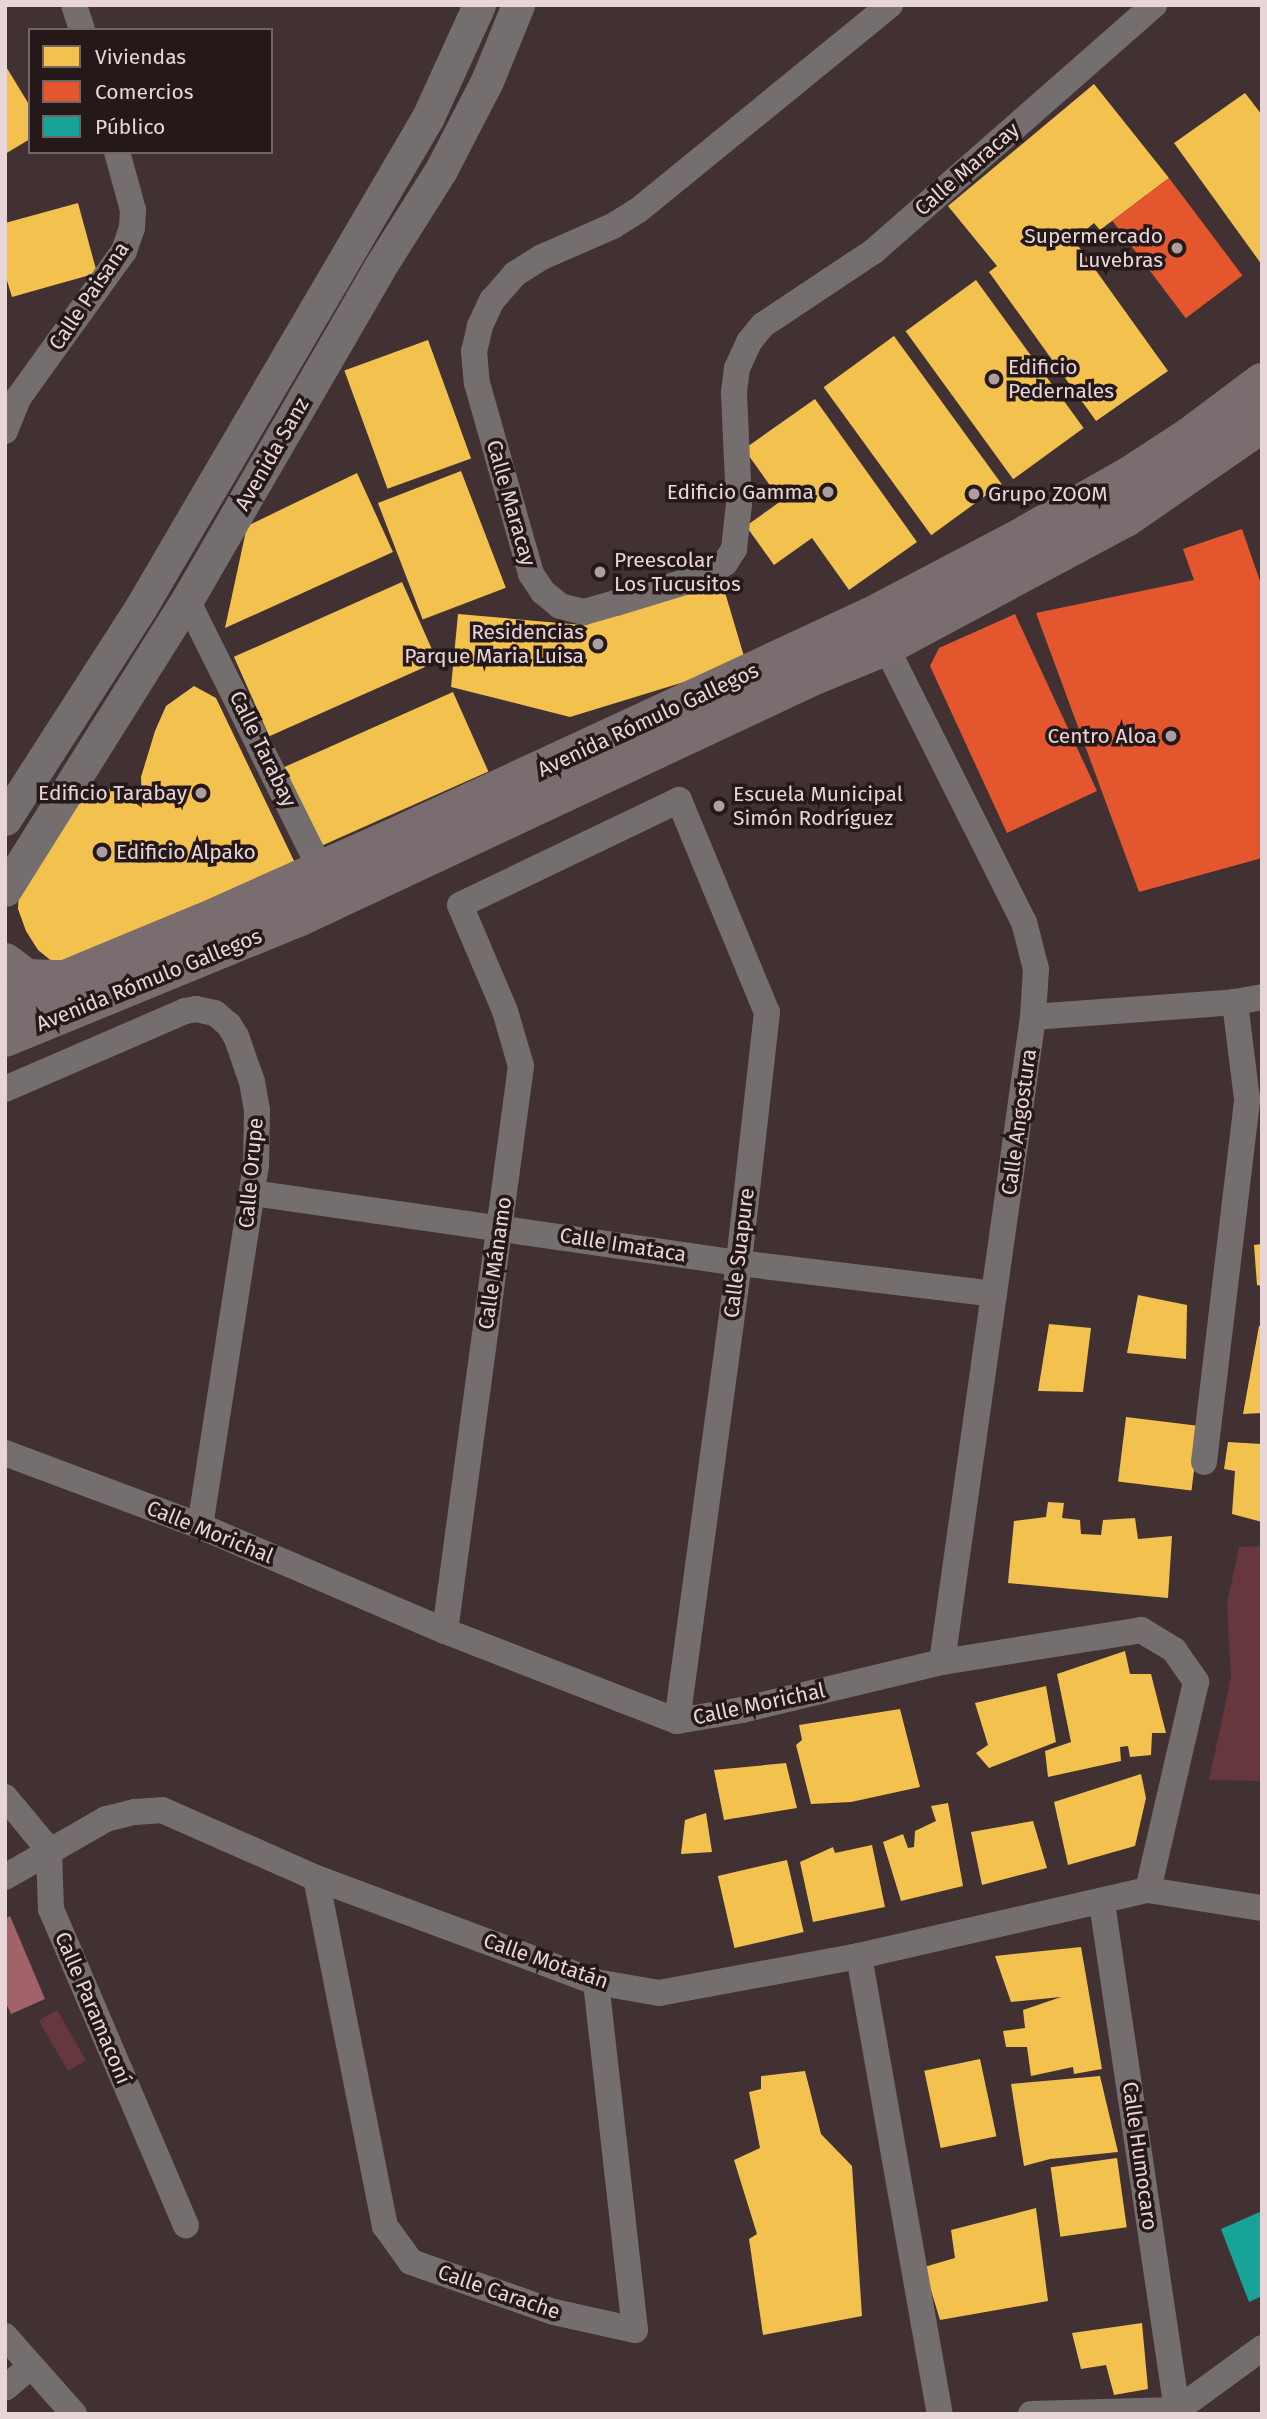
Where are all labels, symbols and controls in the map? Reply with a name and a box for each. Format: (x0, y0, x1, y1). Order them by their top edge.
legend (28, 28, 273, 154)
text: Viviendas (95, 44, 186, 70)
text: Comercios (95, 79, 194, 105)
text: Público (95, 114, 165, 140)
street label: Calle Maracay (910, 117, 1024, 221)
place label: Supermercado Luvebras (1024, 223, 1163, 273)
street label: Calle Paisana (44, 237, 134, 355)
marker: Supermercado Luvebras (1169, 240, 1185, 256)
place label: Edificio Pedernales (1008, 354, 1114, 404)
marker: Edificio Pedernales (986, 371, 1002, 387)
street label: Avenida Sanz (230, 393, 314, 515)
street label: Calle Maracay (481, 437, 541, 569)
place label: Edificio Gamma (667, 479, 814, 505)
place label: Grupo ZOOM (988, 481, 1108, 507)
marker: Edificio Gamma (820, 484, 836, 500)
marker: Grupo ZOOM (966, 486, 982, 502)
place label: Preescolar Los Tucusitos (614, 547, 741, 597)
marker: Preescolar Los Tucusitos (592, 564, 608, 580)
place label: Residencias Parque Maria Luisa (404, 619, 584, 669)
marker: Residencias Parque Maria Luisa (590, 636, 606, 652)
street label: Avenida Rómulo Gallegos (533, 658, 763, 782)
street label: Calle Tarabay (224, 687, 302, 811)
place label: Centro Aloa (1047, 723, 1157, 749)
marker: Centro Aloa (1163, 728, 1179, 744)
place label: Edificio Tarabay (38, 780, 187, 806)
place label: Escuela Municipal Simón Rodríguez (733, 781, 903, 831)
marker: Edificio Tarabay (193, 785, 209, 801)
marker: Escuela Municipal Simón Rodríguez (711, 798, 727, 814)
place label: Edificio Alpako (116, 839, 256, 865)
marker: Edificio Alpako (94, 844, 110, 860)
street label: Avenida Rómulo Gallegos (33, 923, 265, 1037)
street label: Calle Angostura (996, 1047, 1042, 1197)
street label: Calle Orupe (234, 1117, 268, 1229)
street label: Calle Suapure (719, 1187, 759, 1319)
street label: Calle Mánamo (473, 1195, 517, 1331)
street label: Calle Imataca (558, 1223, 688, 1267)
street label: Calle Morichal (143, 1495, 277, 1569)
street label: Calle Morichal (691, 1678, 827, 1730)
street label: Calle Paramaconí (50, 1928, 136, 2088)
street label: Calle Motatán (480, 1928, 612, 1994)
street label: Calle Humocaro (1117, 2080, 1163, 2232)
street label: Calle Carache (435, 2259, 563, 2325)

